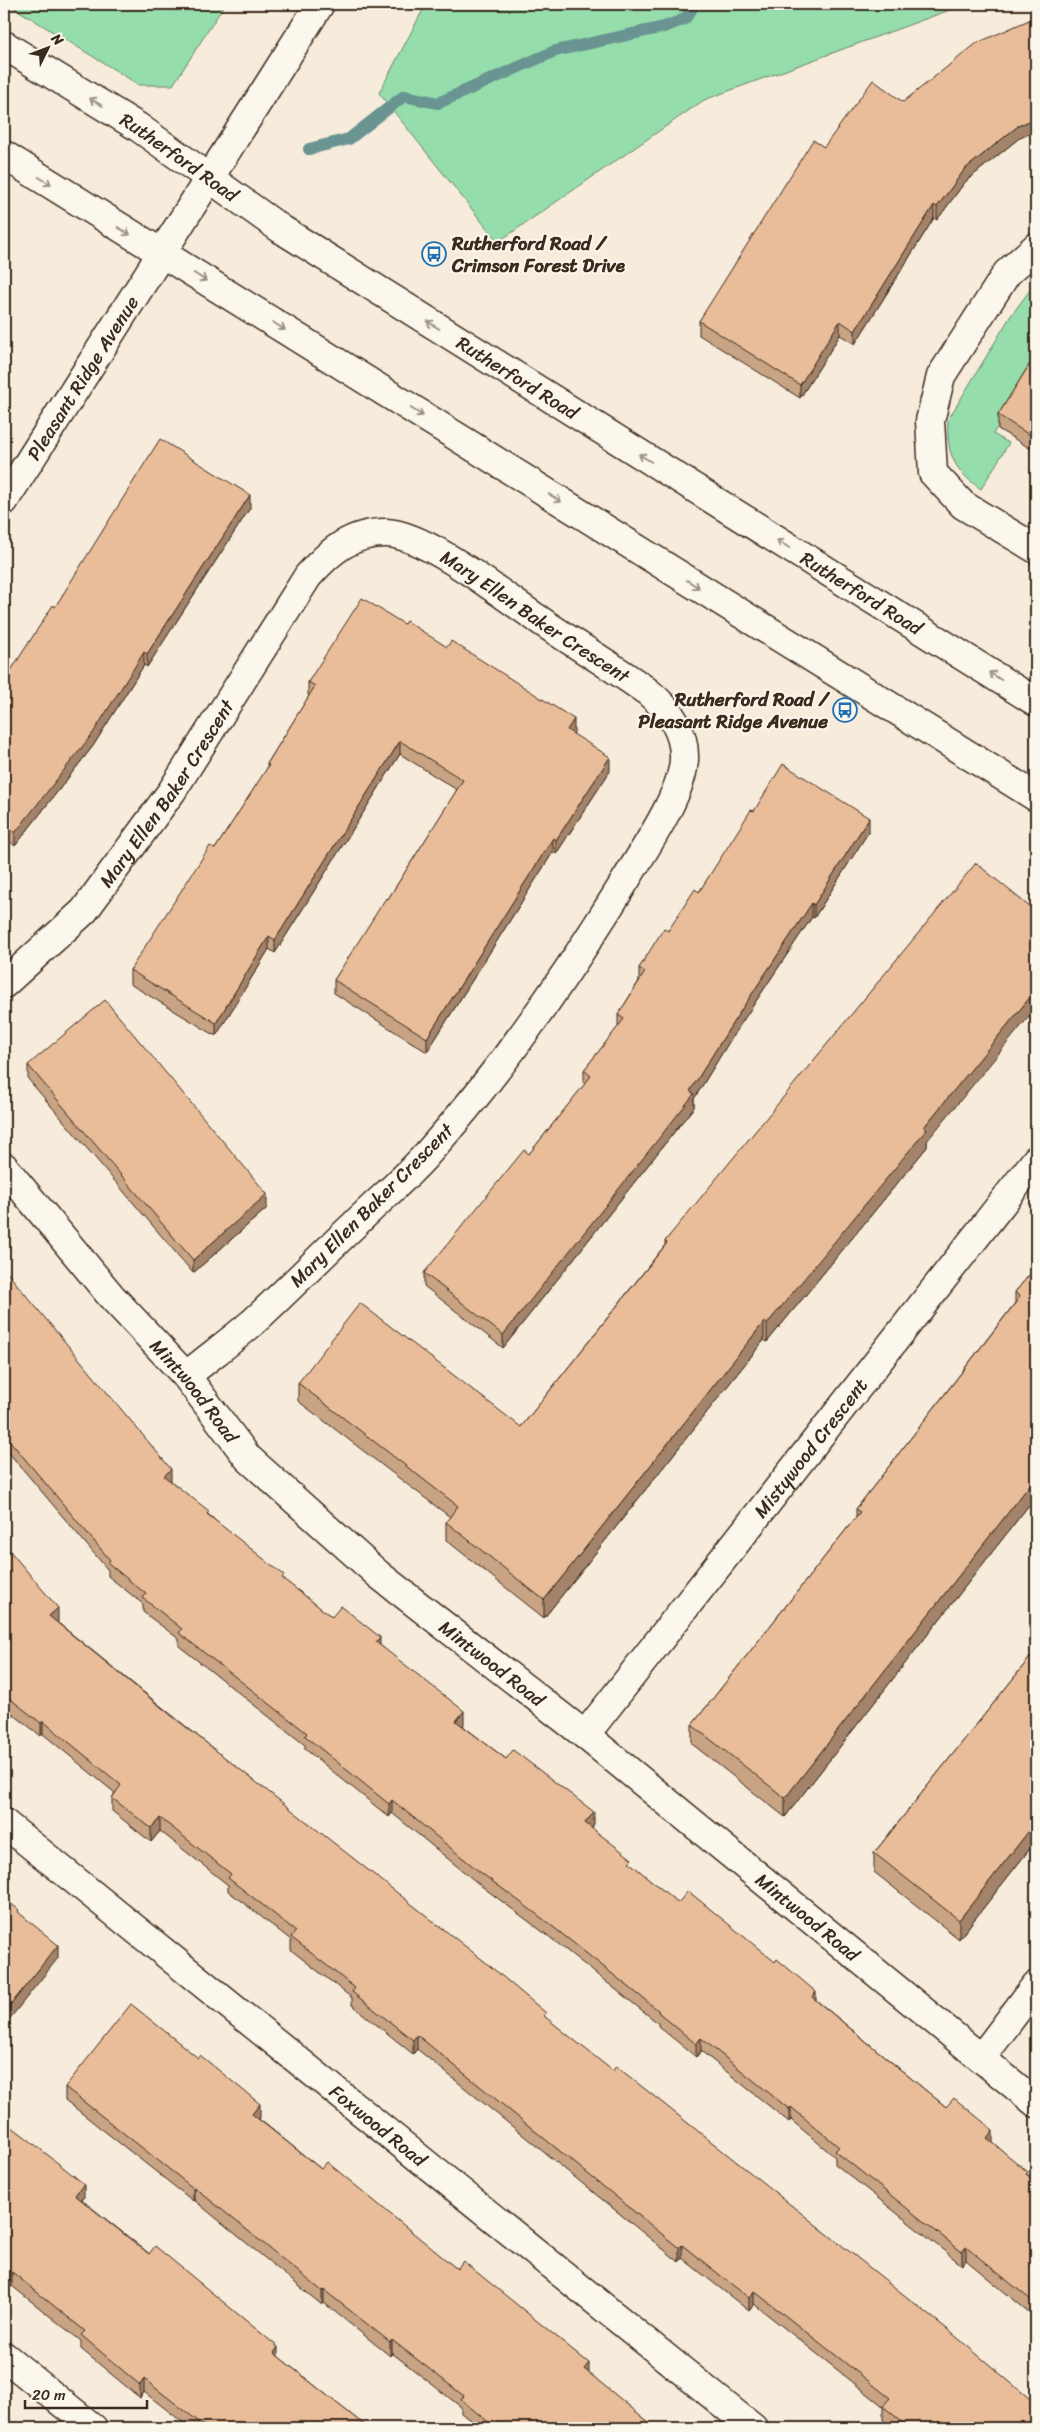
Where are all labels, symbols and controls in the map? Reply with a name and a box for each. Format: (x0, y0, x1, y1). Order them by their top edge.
north arrow (22, 22, 72, 72)
text: N (44, 27, 70, 52)
one-way arrow (90, 97, 104, 107)
street label: Rutherford Road (113, 104, 247, 212)
one-way arrow (37, 176, 51, 186)
one-way arrow (117, 226, 131, 236)
place label: Rutherford Road / Crimson Forest Drive (451, 227, 626, 282)
bus stop icon: Rutherford Road / Crimson Forest Drive (421, 241, 447, 267)
one-way arrow (192, 272, 206, 282)
street label: Pleasant Ridge Avenue (18, 289, 148, 467)
one-way arrow (426, 320, 440, 331)
one-way arrow (272, 321, 286, 331)
street label: Rutherford Road (450, 327, 587, 430)
one-way arrow (410, 407, 424, 417)
one-way arrow (638, 453, 652, 463)
one-way arrow (548, 493, 562, 503)
one-way arrow (776, 539, 790, 549)
street label: Mary Ellen Baker Crescent (434, 541, 637, 693)
street label: Rutherford Road (794, 542, 931, 645)
one-way arrow (686, 579, 700, 589)
one-way arrow (988, 671, 1002, 681)
place label: Rutherford Road / Pleasant Ridge Avenue (638, 683, 831, 738)
street label: Mary Ellen Baker Crescent (90, 692, 244, 895)
bus stop icon: Rutherford Road / Pleasant Ridge Avenue (832, 697, 858, 723)
street label: Mary Ellen Baker Crescent (281, 1114, 462, 1295)
street label: Mintwood Road (142, 1331, 248, 1451)
street label: Mistywood Crescent (745, 1371, 876, 1526)
street label: Mintwood Road (431, 1611, 553, 1716)
street label: Mintwood Road (748, 1864, 868, 1971)
street label: Foxwood Road (322, 2076, 436, 2177)
scale bar (25, 2377, 148, 2409)
text: 20 m (32, 2382, 66, 2408)

